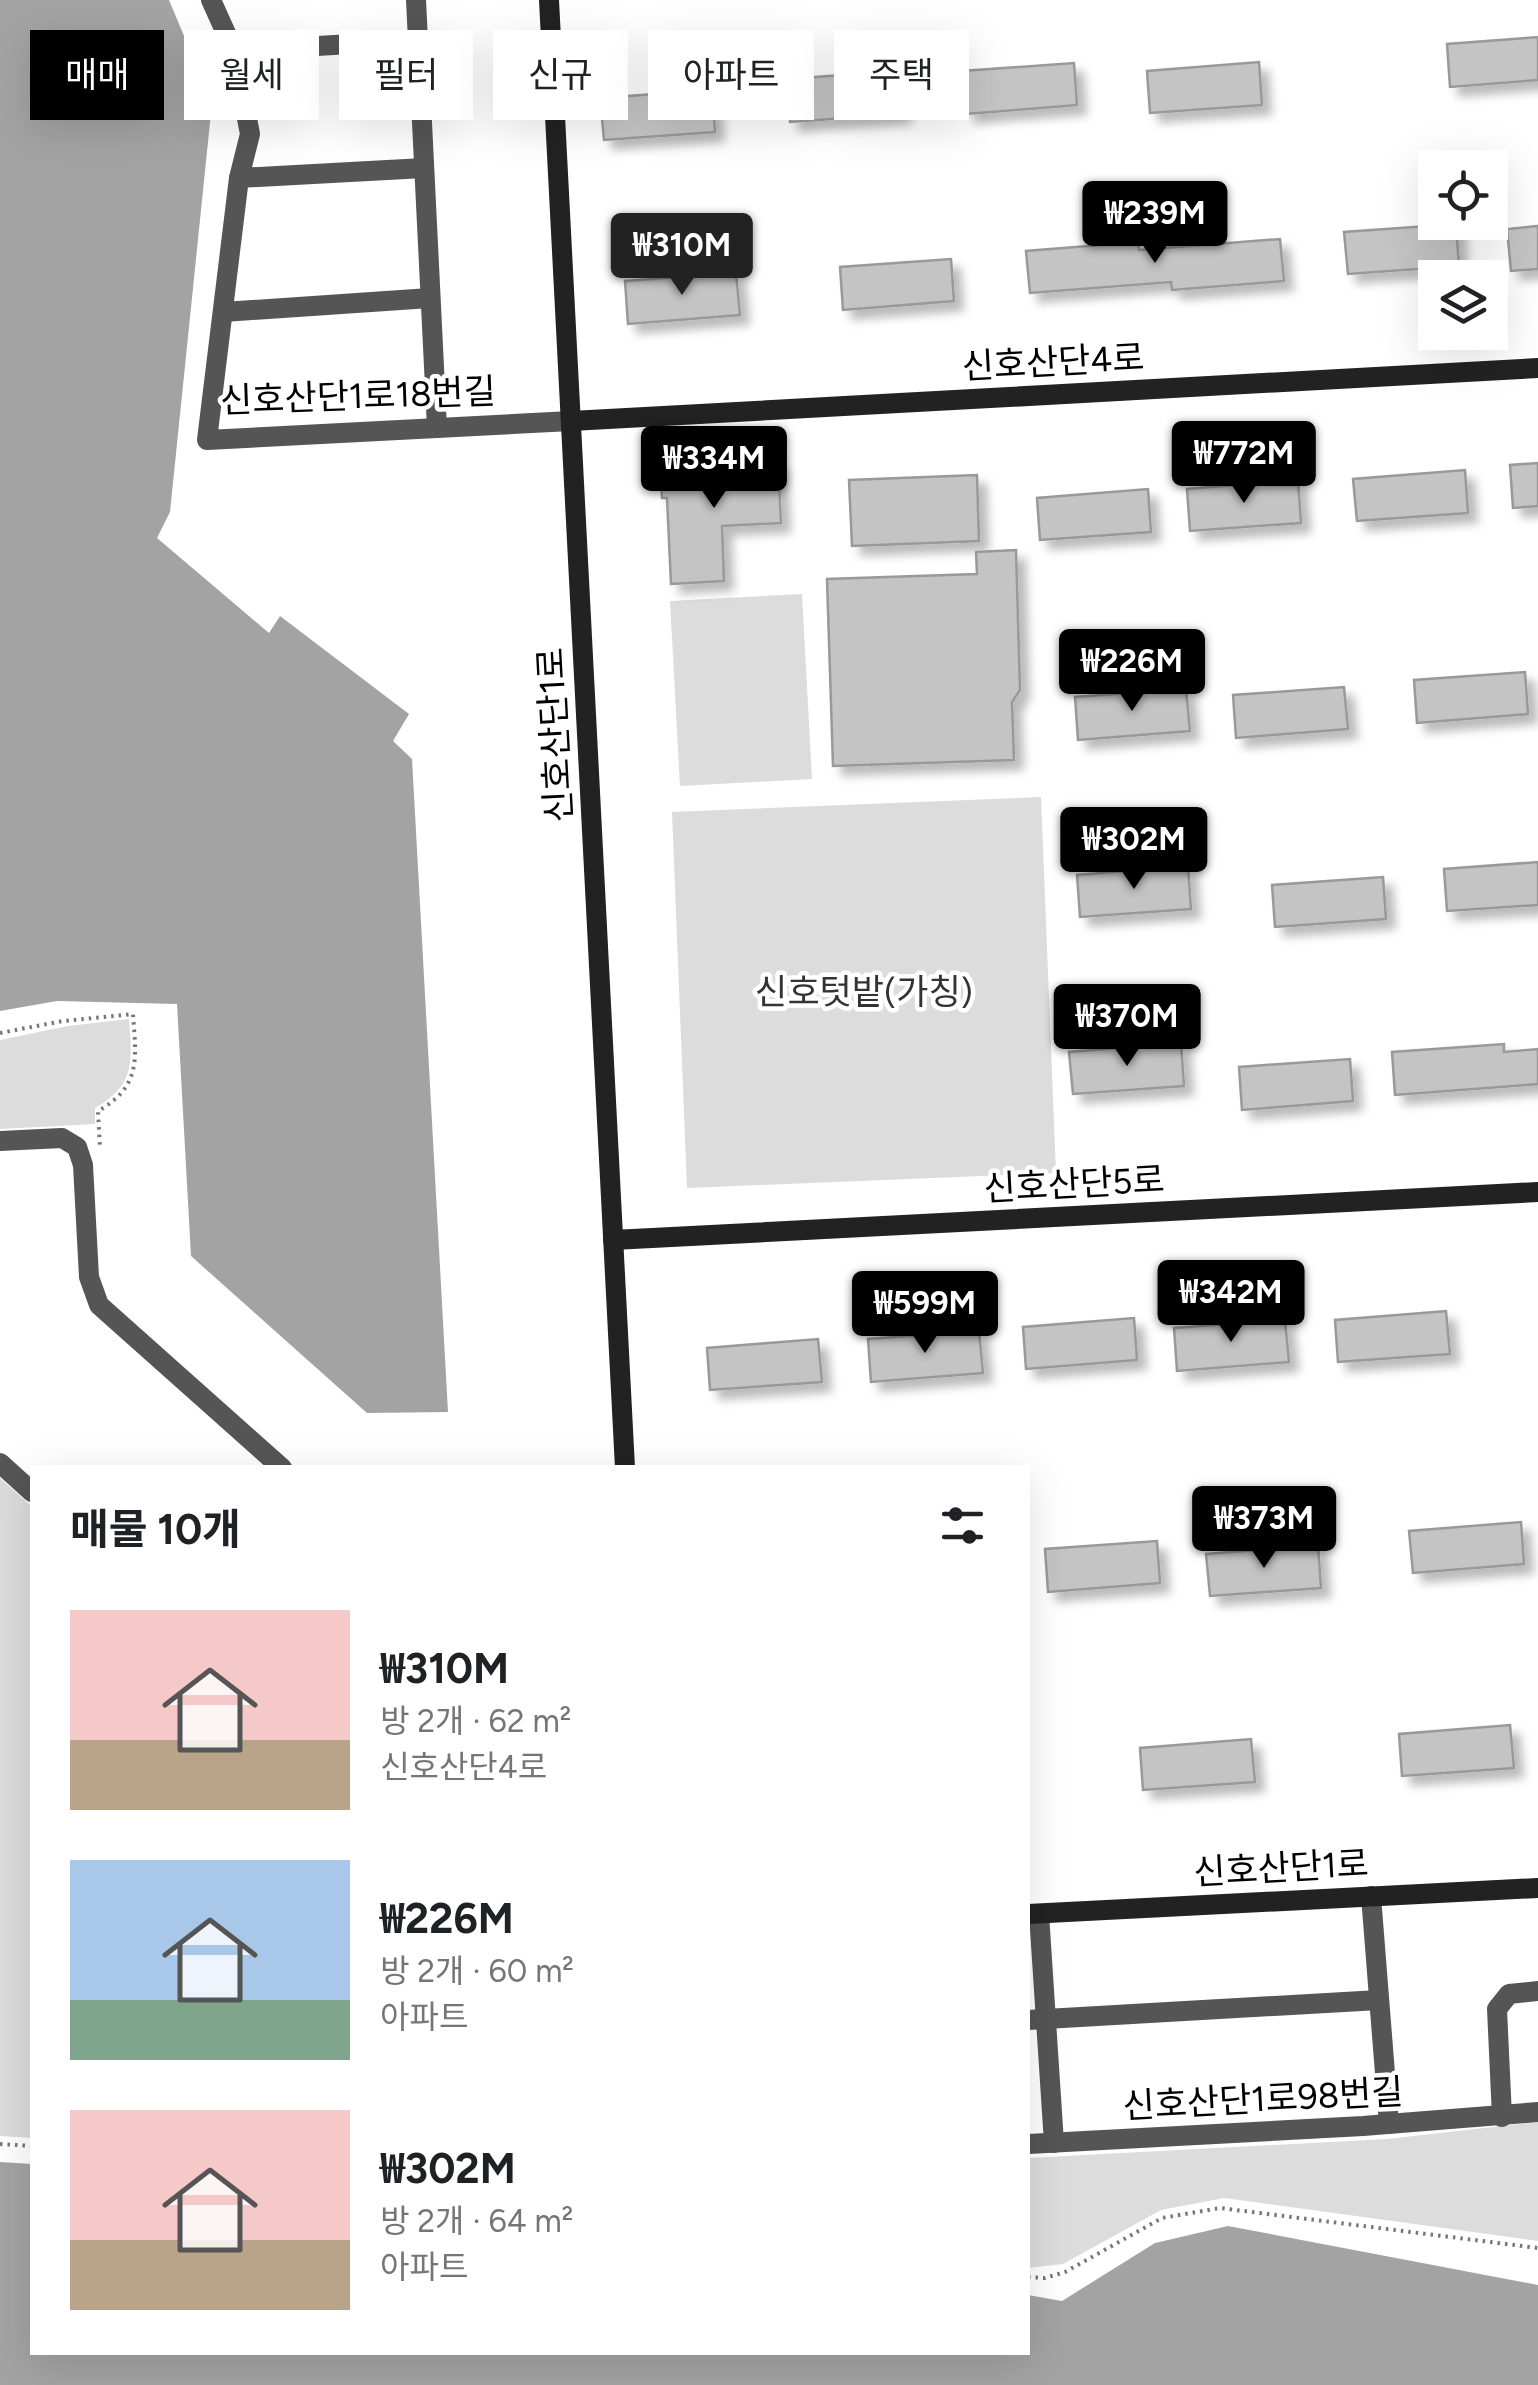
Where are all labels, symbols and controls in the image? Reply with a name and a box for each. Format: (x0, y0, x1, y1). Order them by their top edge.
chip: 매매 (30, 30, 164, 120)
chip: 월세 (184, 30, 319, 120)
chip: 필터 (339, 30, 473, 120)
chip: 신규 (493, 30, 628, 120)
chip: 아파트 (648, 30, 814, 120)
chip: 주택 (834, 30, 969, 120)
map controls (1418, 150, 1508, 350)
button: locate (1418, 150, 1508, 240)
pin: ₩239M (1085, 181, 1225, 266)
text: ₩239M (1104, 194, 1206, 232)
pin: ₩310M (612, 213, 752, 298)
text: ₩310M (633, 226, 731, 264)
button: layers (1418, 260, 1508, 350)
street label: 신호산단4로 (961, 336, 1145, 388)
street label: 신호산단1로18번길 (219, 370, 497, 422)
pin: ₩772M (1174, 421, 1314, 506)
pin: ₩334M (644, 426, 784, 511)
text: ₩772M (1194, 434, 1294, 472)
text: ₩334M (663, 439, 765, 477)
pin: ₩226M (1062, 629, 1202, 714)
text: ₩226M (1081, 642, 1183, 680)
street label: 신호산단1로 (529, 646, 581, 824)
pin: ₩302M (1064, 807, 1204, 892)
text: ₩302M (1082, 820, 1186, 858)
park label: 신호텃밭(가칭) (755, 971, 973, 1013)
pin: ₩370M (1057, 984, 1197, 1069)
text: ₩370M (1076, 997, 1178, 1035)
street label: 신호산단5로 (982, 1158, 1166, 1210)
pin: ₩342M (1161, 1260, 1301, 1345)
pin: ₩599M (855, 1271, 995, 1356)
text: ₩342M (1180, 1273, 1282, 1311)
text: ₩599M (874, 1284, 976, 1322)
pin: ₩373M (1194, 1486, 1334, 1571)
icon: filters (935, 1498, 990, 1553)
text: ₩373M (1214, 1499, 1314, 1537)
text: 매물 10개 (70, 1504, 241, 1555)
text: ₩310M (380, 1643, 509, 1694)
icon: home (150, 1650, 270, 1770)
text: 방 2개 · 62 m² (380, 1702, 571, 1740)
text: 신호산단4로 (380, 1748, 547, 1786)
street label: 신호산단1로 (1192, 1842, 1370, 1894)
text: ₩226M (380, 1893, 514, 1944)
icon: home (150, 1900, 270, 2020)
text: 방 2개 · 60 m² (380, 1952, 574, 1990)
text: 아파트 (380, 1998, 468, 2036)
street label: 신호산단1로98번길 (1122, 2071, 1404, 2127)
text: ₩302M (380, 2143, 516, 2194)
icon: home (150, 2150, 270, 2270)
text: 방 2개 · 64 m² (380, 2202, 573, 2240)
text: 아파트 (380, 2248, 468, 2286)

